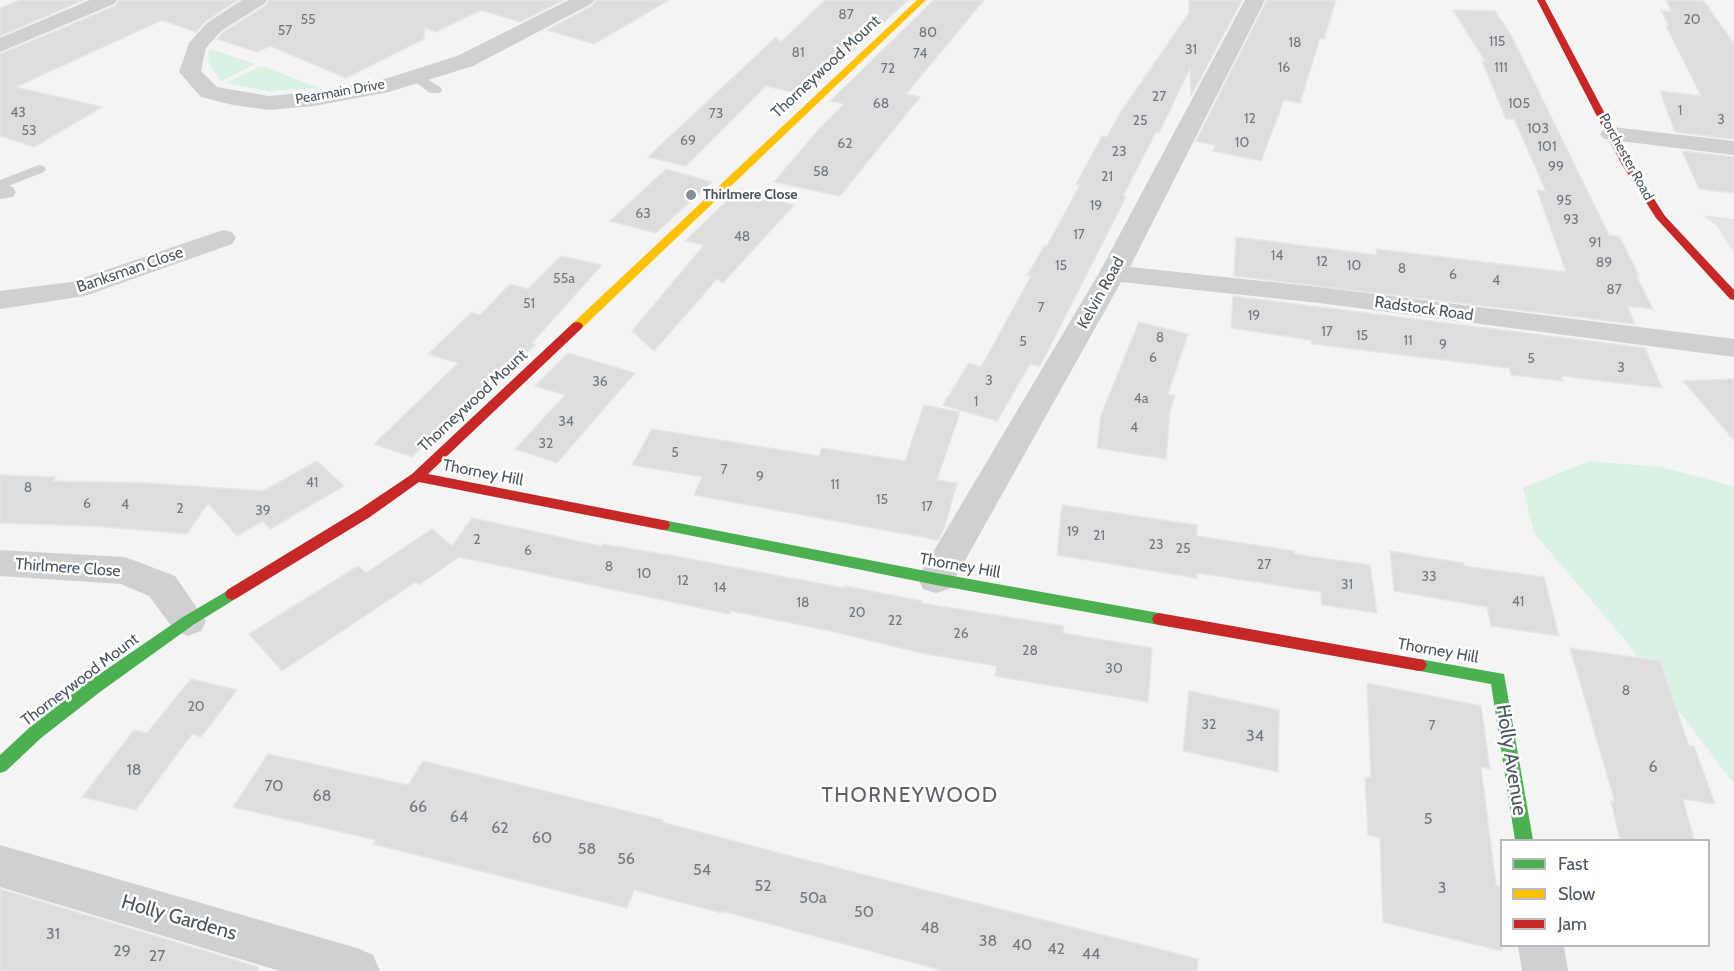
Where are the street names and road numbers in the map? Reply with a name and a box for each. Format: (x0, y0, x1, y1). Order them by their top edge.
street label: Thorneywood Mount (768, 12, 884, 122)
street label: Pearmain Drive (294, 76, 386, 108)
street label: Porchester Road (1595, 111, 1657, 203)
street label: Banksman Close (74, 243, 186, 297)
street label: Kelvin Road (1073, 254, 1129, 332)
street label: Radstock Road (1373, 293, 1475, 325)
street label: Thorneywood Mount (415, 346, 531, 456)
street label: Thorney Hill (441, 456, 525, 490)
street label: Thorney Hill (918, 549, 1002, 583)
street label: Thirlmere Close (15, 555, 121, 581)
street label: Thorneywood Mount (18, 630, 142, 730)
street label: Thorney Hill (1396, 634, 1480, 668)
street label: Holly Avenue (1490, 703, 1532, 817)
street label: Holly Gardens (119, 890, 239, 946)

